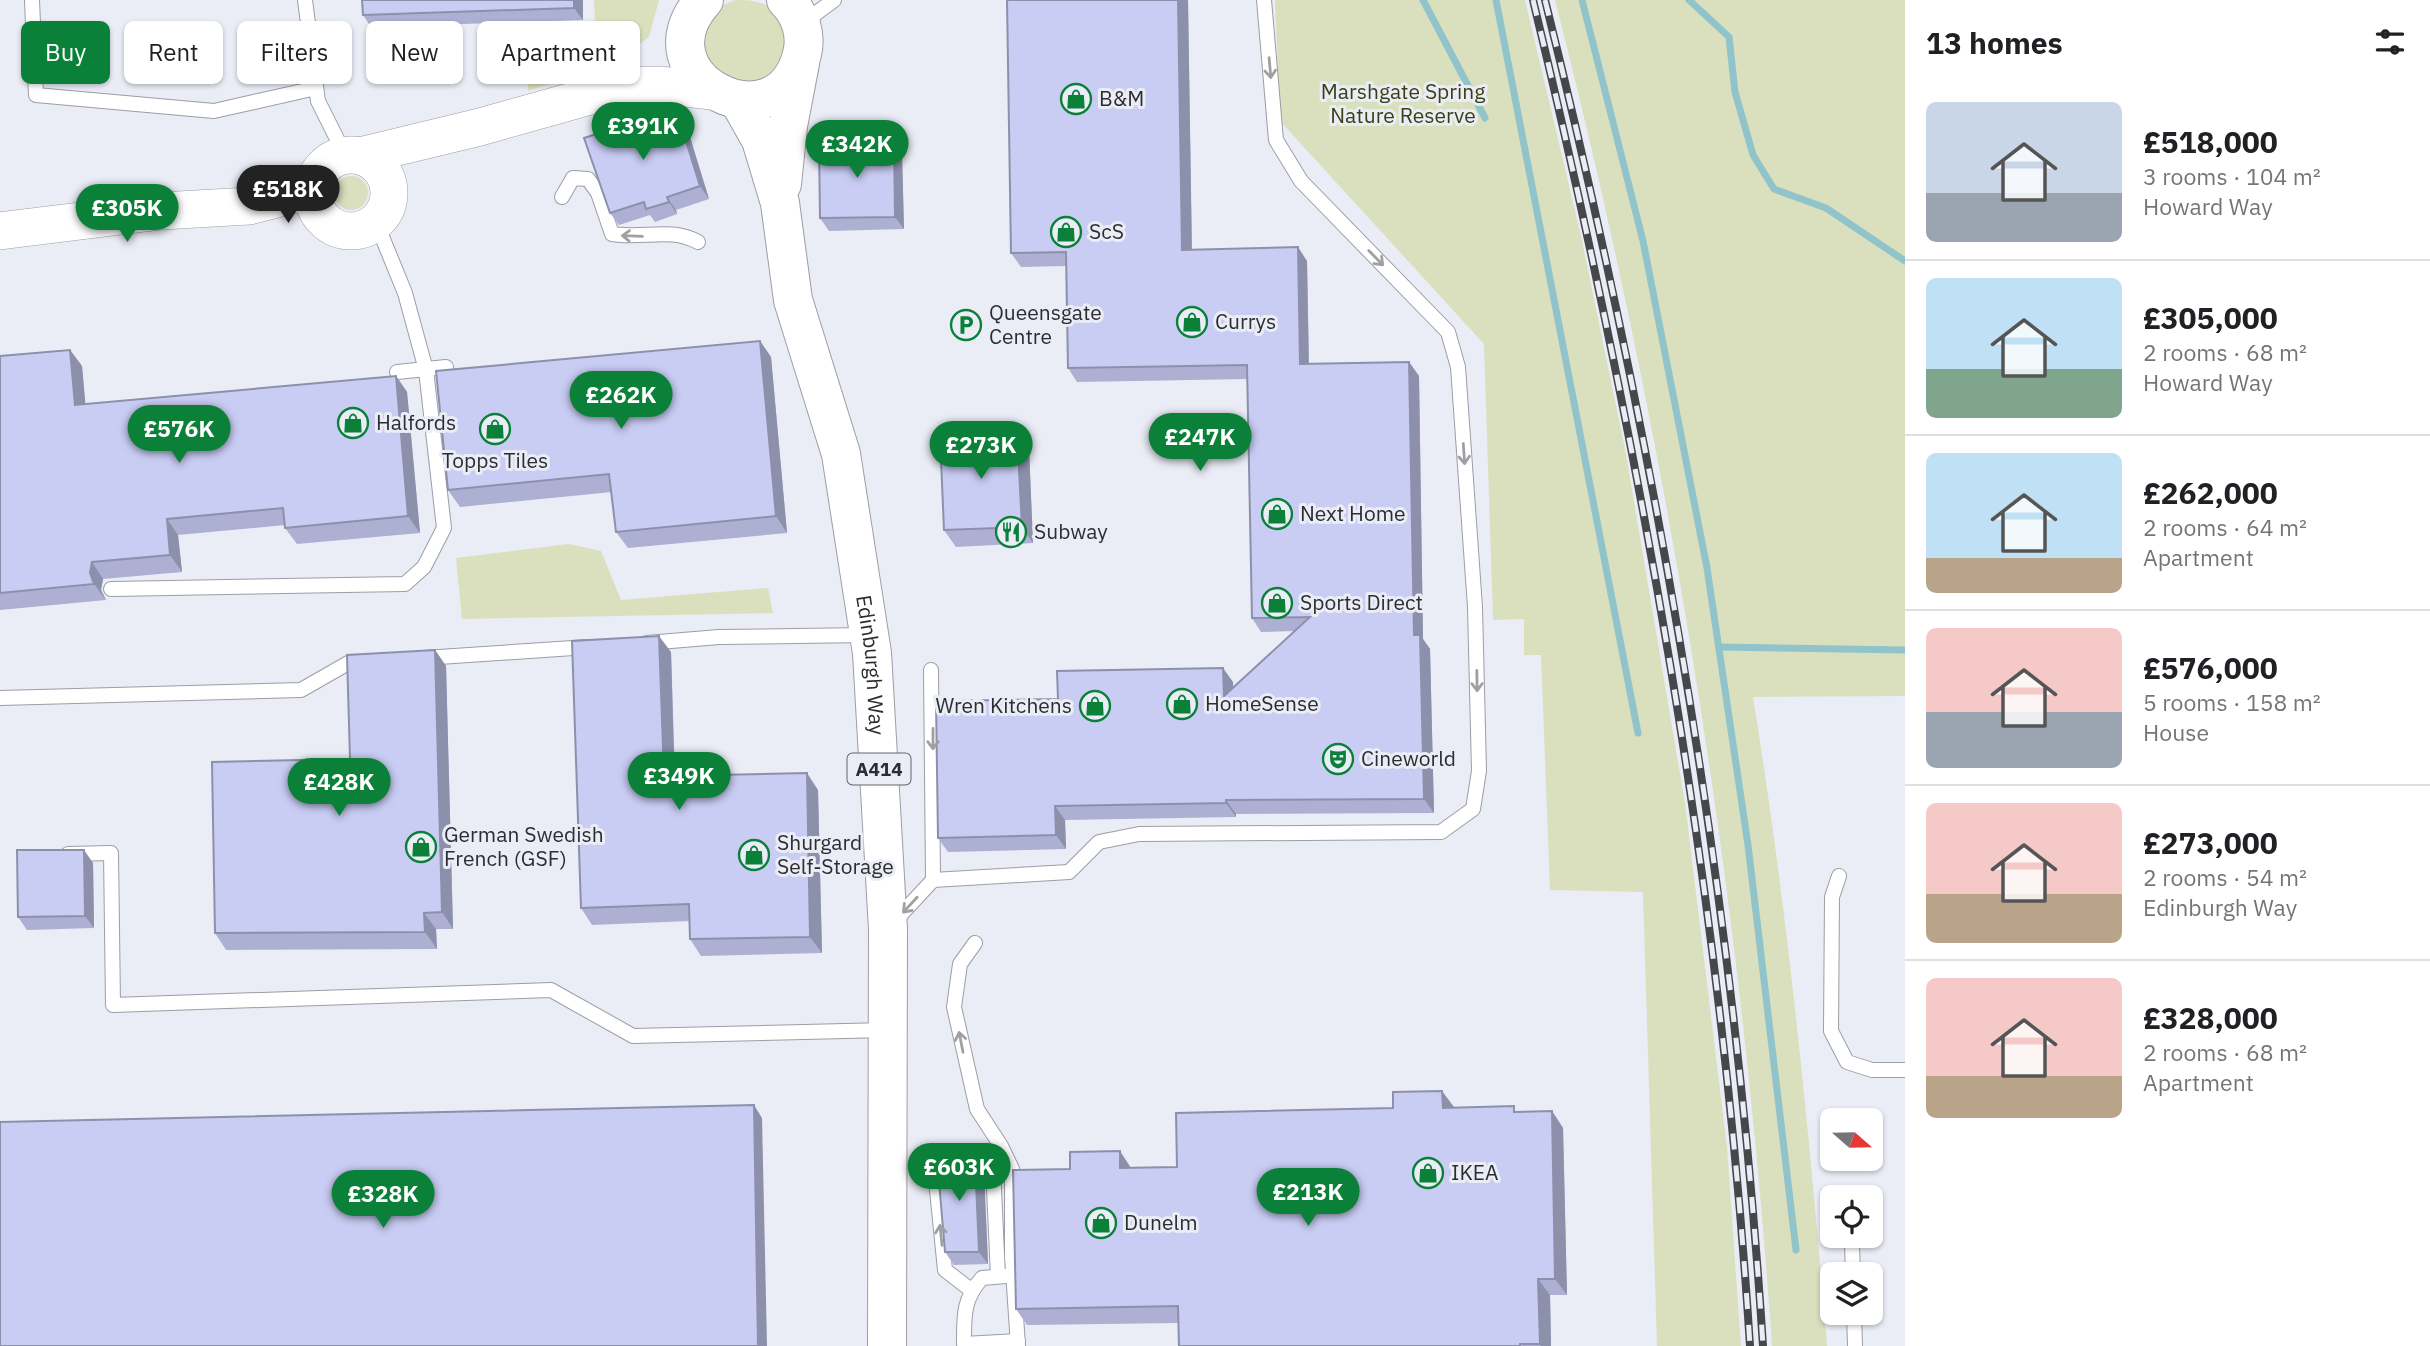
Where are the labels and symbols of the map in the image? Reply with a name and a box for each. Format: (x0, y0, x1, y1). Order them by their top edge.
one-way arrow (1264, 56, 1277, 79)
park label: Marshgate Spring Nature Reserve (1321, 77, 1485, 129)
shop icon: B&M (1059, 82, 1093, 116)
place label: B&M (1099, 84, 1144, 112)
pin: £391K (594, 102, 692, 162)
pin: £342K (808, 120, 906, 180)
pin: £518K (239, 166, 337, 225)
pin: £305K (78, 184, 176, 244)
shop icon: ScS (1049, 215, 1083, 249)
place label: ScS (1089, 217, 1124, 245)
one-way arrow (621, 229, 644, 242)
one-way arrow (1367, 249, 1384, 266)
place label: Queensgate Centre (989, 298, 1102, 350)
shop icon: Currys (1175, 305, 1209, 339)
place label: Currys (1215, 307, 1276, 335)
parking icon: Queensgate Centre (949, 308, 983, 342)
pin: £262K (572, 372, 670, 431)
pin: £576K (130, 406, 228, 465)
shop icon: Halfords (336, 406, 370, 440)
place label: Halfords (376, 408, 456, 436)
shop icon: Topps Tiles (478, 412, 512, 446)
pin: £247K (1151, 414, 1249, 473)
pin: £273K (932, 421, 1030, 481)
one-way arrow (1458, 442, 1471, 465)
place label: Topps Tiles (442, 446, 548, 474)
shop icon: Next Home (1260, 497, 1294, 531)
place label: Next Home (1300, 499, 1406, 527)
restaurant icon: Subway (994, 515, 1028, 549)
place label: Subway (1034, 517, 1108, 545)
shop icon: Sports Direct (1260, 586, 1294, 620)
place label: Sports Direct (1300, 588, 1423, 616)
street label: Edinburgh Way (850, 593, 892, 736)
one-way arrow (1470, 669, 1483, 692)
shop icon: HomeSense (1165, 687, 1199, 721)
shop icon: Wren Kitchens (1078, 689, 1112, 723)
place label: HomeSense (1205, 689, 1319, 717)
place label: Wren Kitchens (935, 691, 1072, 719)
one-way arrow (926, 727, 940, 750)
theatre icon: Cineworld (1321, 742, 1355, 776)
place label: Cineworld (1361, 744, 1456, 772)
pin: £349K (630, 752, 728, 812)
road number: A414 (848, 754, 910, 784)
pin: £428K (290, 758, 388, 818)
place label: German Swedish French (GSF) (444, 820, 604, 872)
place label: Shurgard Self-Storage (777, 828, 894, 880)
shop icon: German Swedish French (GSF) (404, 830, 438, 864)
shop icon: Shurgard Self-Storage (737, 838, 771, 872)
one-way arrow (902, 896, 919, 913)
one-way arrow (953, 1031, 967, 1054)
north arrow (1820, 1108, 1883, 1171)
pin: £603K (910, 1144, 1008, 1203)
shop icon: IKEA (1411, 1156, 1445, 1190)
place label: IKEA (1451, 1158, 1498, 1186)
pin: £213K (1259, 1168, 1357, 1228)
pin: £328K (334, 1170, 432, 1230)
shop icon: Dunelm (1084, 1206, 1118, 1240)
place label: Dunelm (1124, 1208, 1198, 1236)
one-way arrow (935, 1224, 948, 1247)

